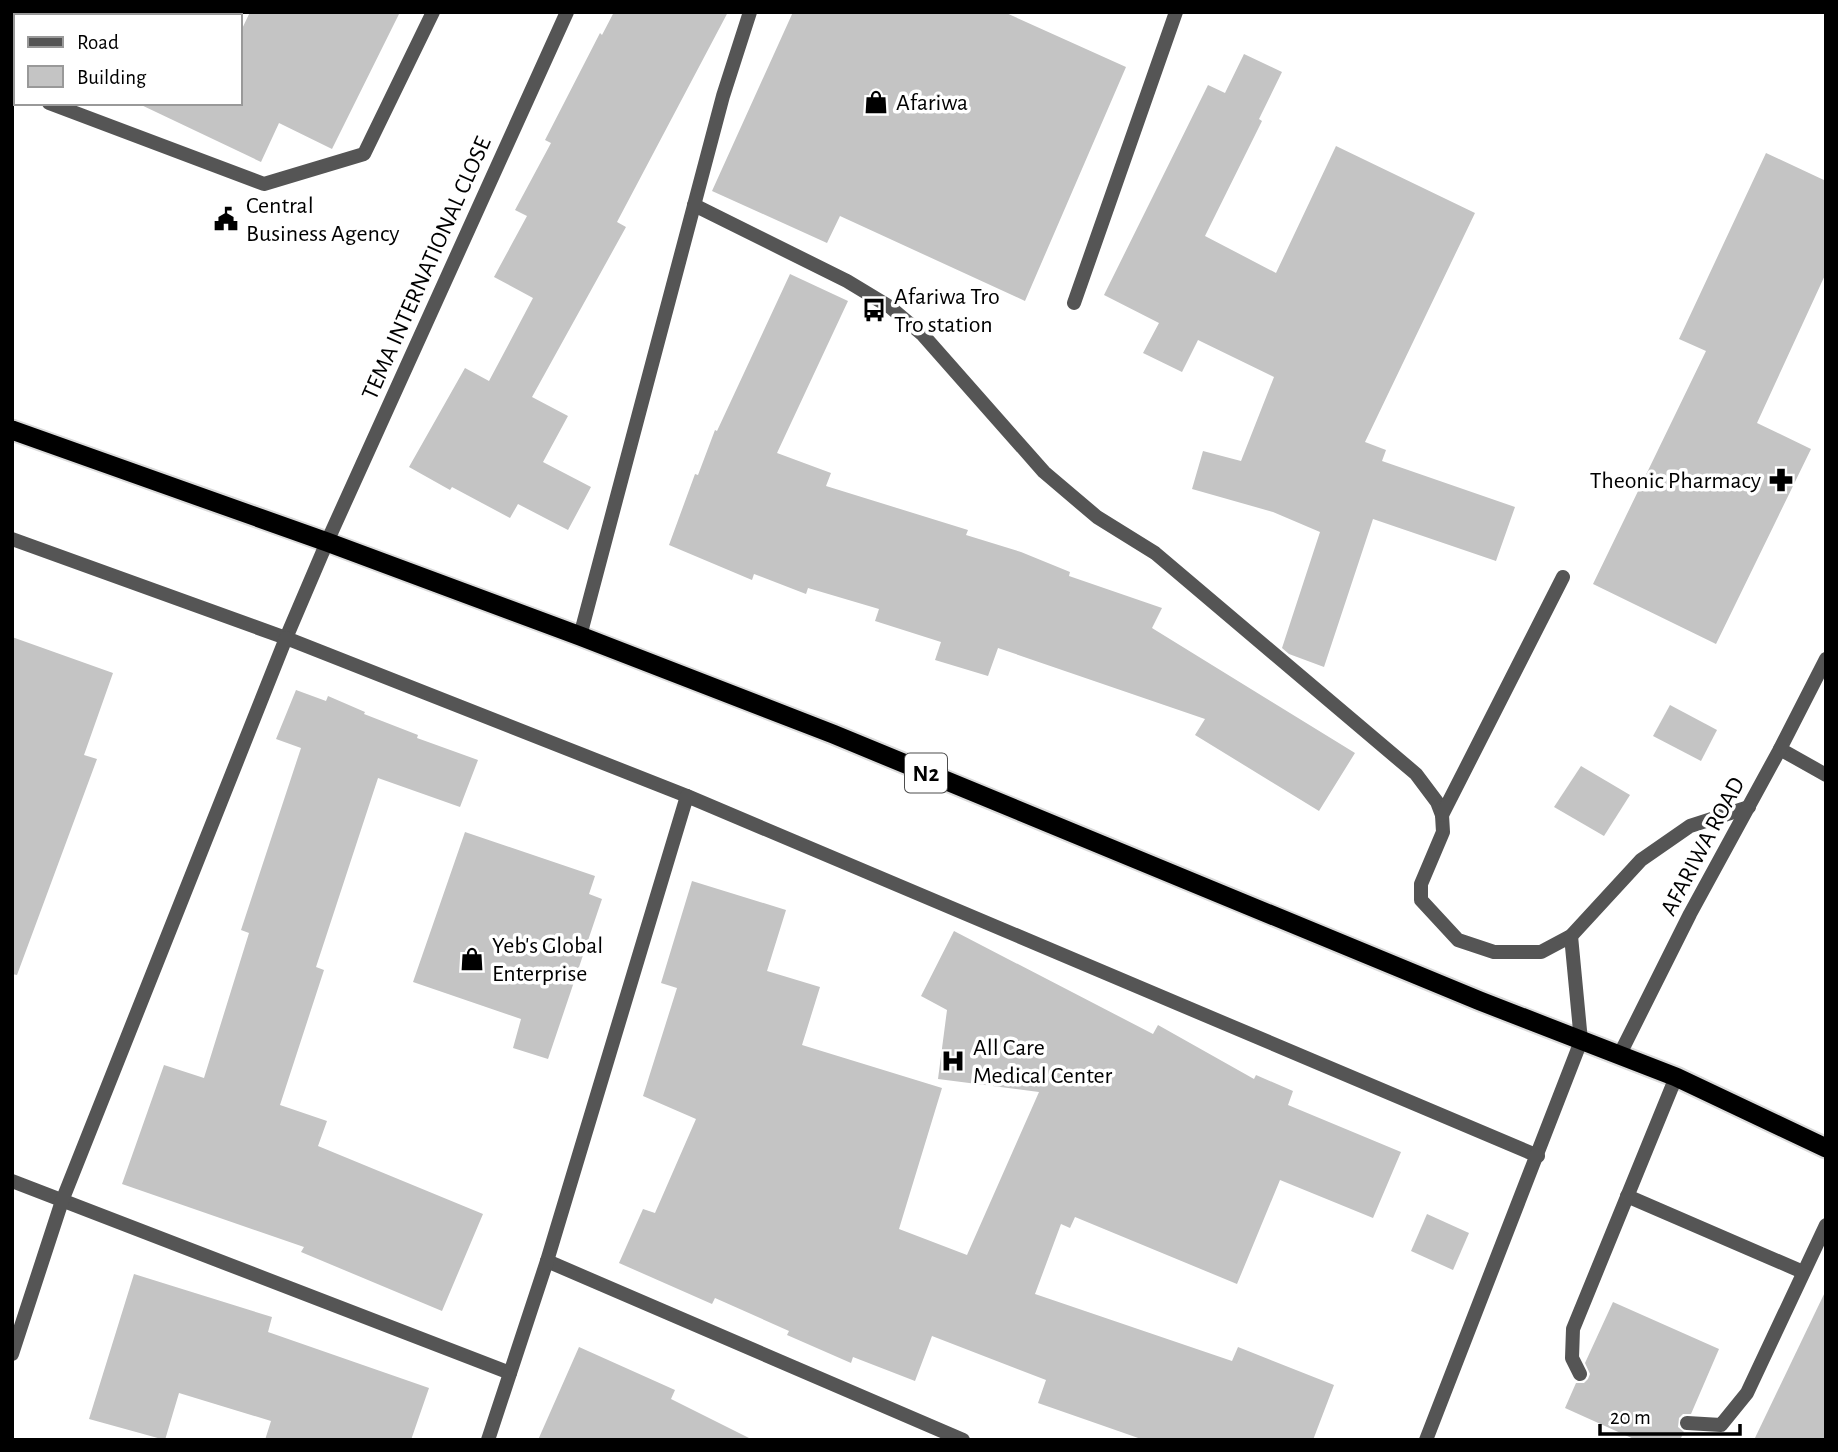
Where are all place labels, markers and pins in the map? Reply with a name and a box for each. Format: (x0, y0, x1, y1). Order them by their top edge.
shop icon: Afariwa (862, 88, 890, 116)
place label: Afariwa (896, 91, 968, 115)
place label: Central Business Agency (246, 194, 399, 246)
public building icon: Central Business Agency (212, 205, 240, 233)
place label: Afariwa Tro Tro station (894, 285, 1000, 337)
bus stop icon: Afariwa Tro Tro station (860, 296, 888, 324)
pharmacy icon: Theonic Pharmacy (1767, 466, 1795, 494)
place label: Theonic Pharmacy (1590, 469, 1761, 493)
place label: Yeb's Global Enterprise (492, 934, 603, 986)
shop icon: Yeb's Global Enterprise (458, 945, 486, 973)
place label: All Care Medical Center (973, 1036, 1113, 1088)
hospital icon: All Care Medical Center (939, 1047, 967, 1075)

